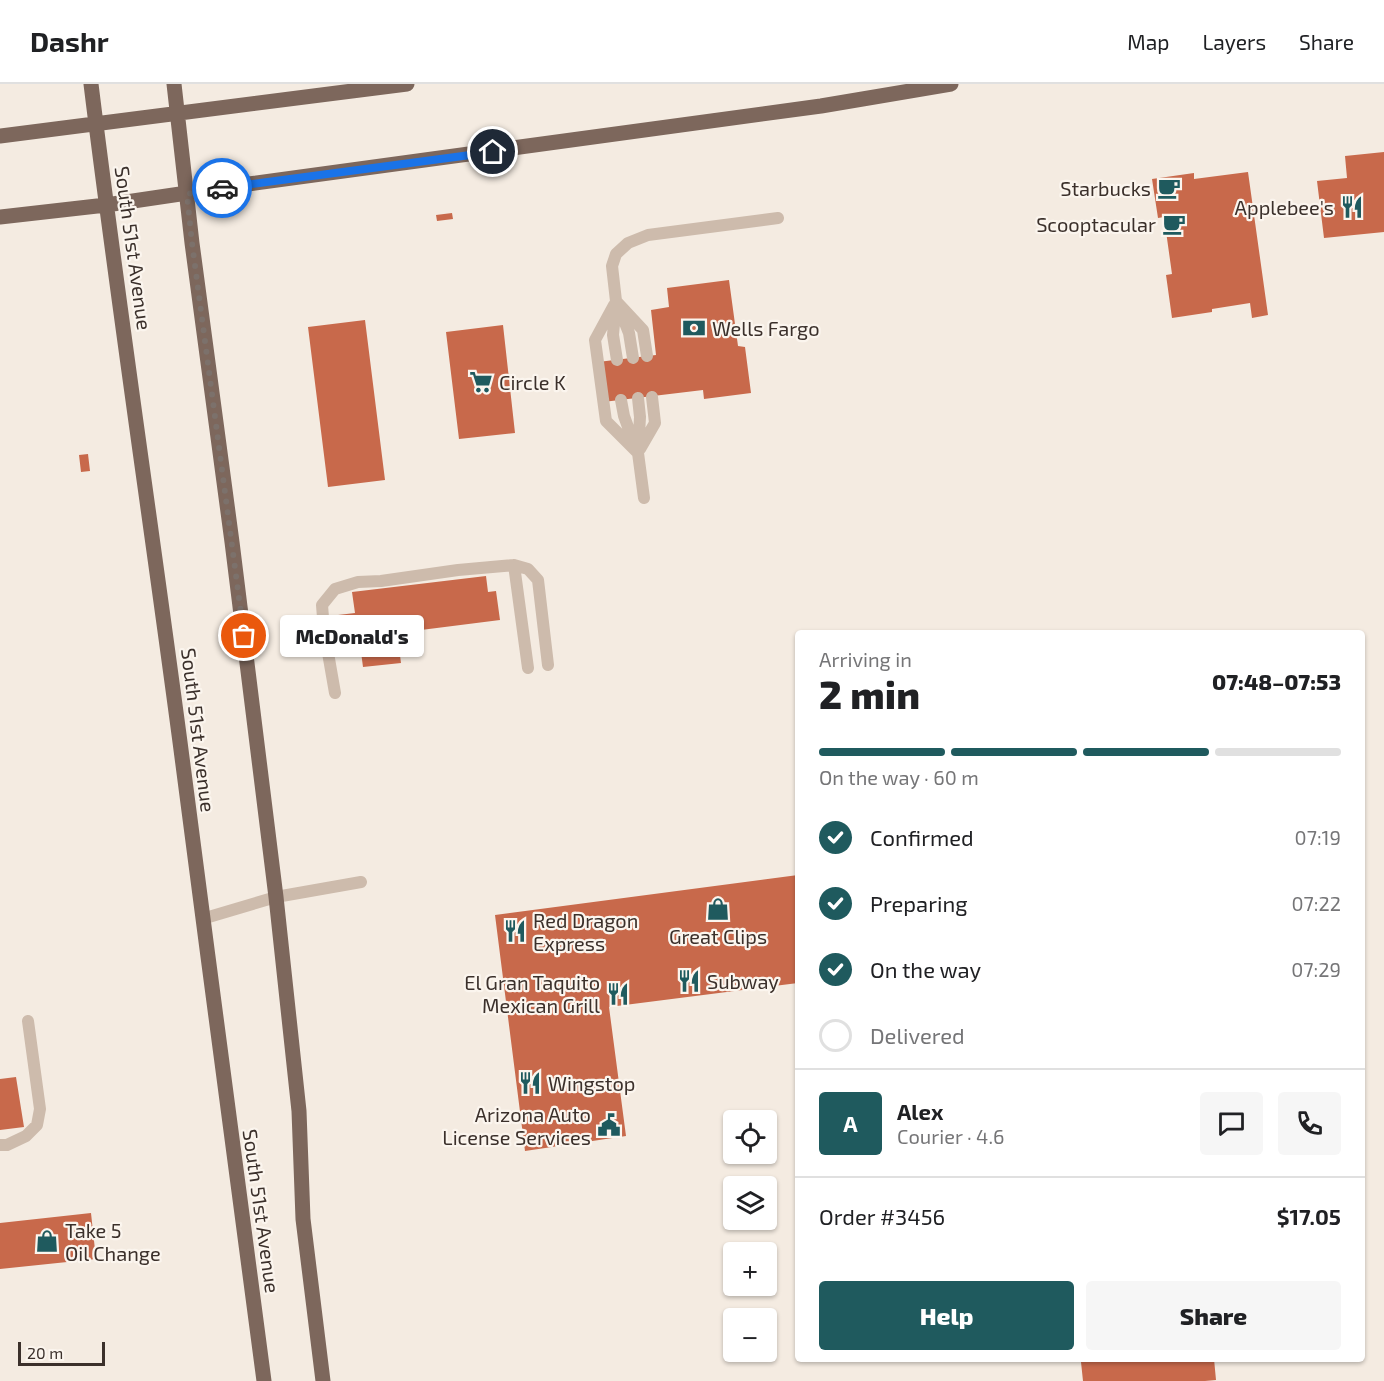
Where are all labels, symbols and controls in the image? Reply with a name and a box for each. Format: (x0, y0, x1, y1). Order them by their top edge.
text: Dashr (30, 24, 109, 58)
text: Map (1127, 29, 1169, 54)
text: Layers (1202, 29, 1266, 54)
text: Share (1299, 29, 1354, 54)
pin (467, 126, 518, 177)
icon: home (476, 135, 509, 168)
courier (192, 158, 252, 218)
street label: South 51st Avenue (111, 165, 157, 331)
icon: car (206, 172, 239, 205)
cafe icon: Starbucks (1156, 175, 1182, 201)
place label: Starbucks (1060, 176, 1151, 200)
restaurant icon: Applebee's (1339, 194, 1365, 220)
place label: Applebee's (1235, 195, 1334, 219)
cafe icon: Scooptacular (1161, 211, 1187, 237)
place label: Scooptacular (1036, 212, 1156, 236)
bank icon: Wells Fargo (681, 315, 707, 341)
place label: Wells Fargo (712, 316, 820, 340)
supermarket icon: Circle K (468, 369, 494, 395)
place label: Circle K (499, 370, 566, 394)
pin (218, 610, 269, 661)
callout: McDonald's (280, 615, 424, 657)
icon: bag (227, 619, 260, 652)
text: McDonald's (296, 624, 409, 648)
street label: South 51st Avenue (177, 647, 221, 813)
text: Arriving in (819, 647, 912, 671)
text: 07:48–07:53 (1212, 668, 1341, 694)
text: 2 min (819, 670, 920, 717)
text: On the way · 60 m (819, 765, 979, 789)
icon: check (819, 821, 852, 854)
text: Confirmed (870, 824, 974, 850)
text: 07:19 (1295, 825, 1341, 849)
icon: check (819, 887, 852, 920)
text: Preparing (870, 890, 968, 916)
text: 07:22 (1292, 891, 1341, 915)
shop icon: Great Clips (705, 896, 731, 922)
place label: Red Dragon Express (533, 908, 638, 955)
restaurant icon: Red Dragon Express (502, 918, 528, 944)
place label: Great Clips (669, 924, 767, 948)
icon: check (819, 953, 852, 986)
text: On the way (870, 956, 981, 982)
text: 07:29 (1291, 957, 1341, 981)
restaurant icon: Subway (676, 968, 702, 994)
place label: Subway (707, 969, 779, 993)
place label: El Gran Taquito Mexican Grill (464, 970, 600, 1017)
restaurant icon: El Gran Taquito Mexican Grill (605, 981, 631, 1007)
text: Delivered (870, 1022, 965, 1048)
restaurant icon: Wingstop (517, 1070, 543, 1096)
place label: Wingstop (548, 1071, 635, 1095)
button: chat (1200, 1092, 1263, 1155)
button: phone (1278, 1092, 1341, 1155)
text: Alex (897, 1098, 943, 1124)
place label: Arizona Auto License Services (442, 1102, 591, 1149)
map controls (723, 1110, 777, 1362)
button: locate (723, 1110, 777, 1164)
text: A (843, 1110, 858, 1136)
public building icon: Arizona Auto License Services (596, 1112, 622, 1138)
text: Courier · 4.6 (897, 1124, 1004, 1148)
street label: South 51st Avenue (239, 1128, 285, 1294)
button: layers (723, 1176, 777, 1230)
text: Order #3456 (819, 1203, 945, 1229)
text: $17.05 (1277, 1203, 1341, 1229)
place label: Take 5 Oil Change (65, 1218, 161, 1265)
shop icon: Take 5 Oil Change (34, 1228, 60, 1254)
button: + (723, 1242, 777, 1296)
button: Help (819, 1281, 1074, 1350)
button: Share (1086, 1281, 1341, 1350)
button: − (723, 1308, 777, 1362)
scale bar (18, 1339, 105, 1366)
text: 20 m (27, 1343, 63, 1362)

